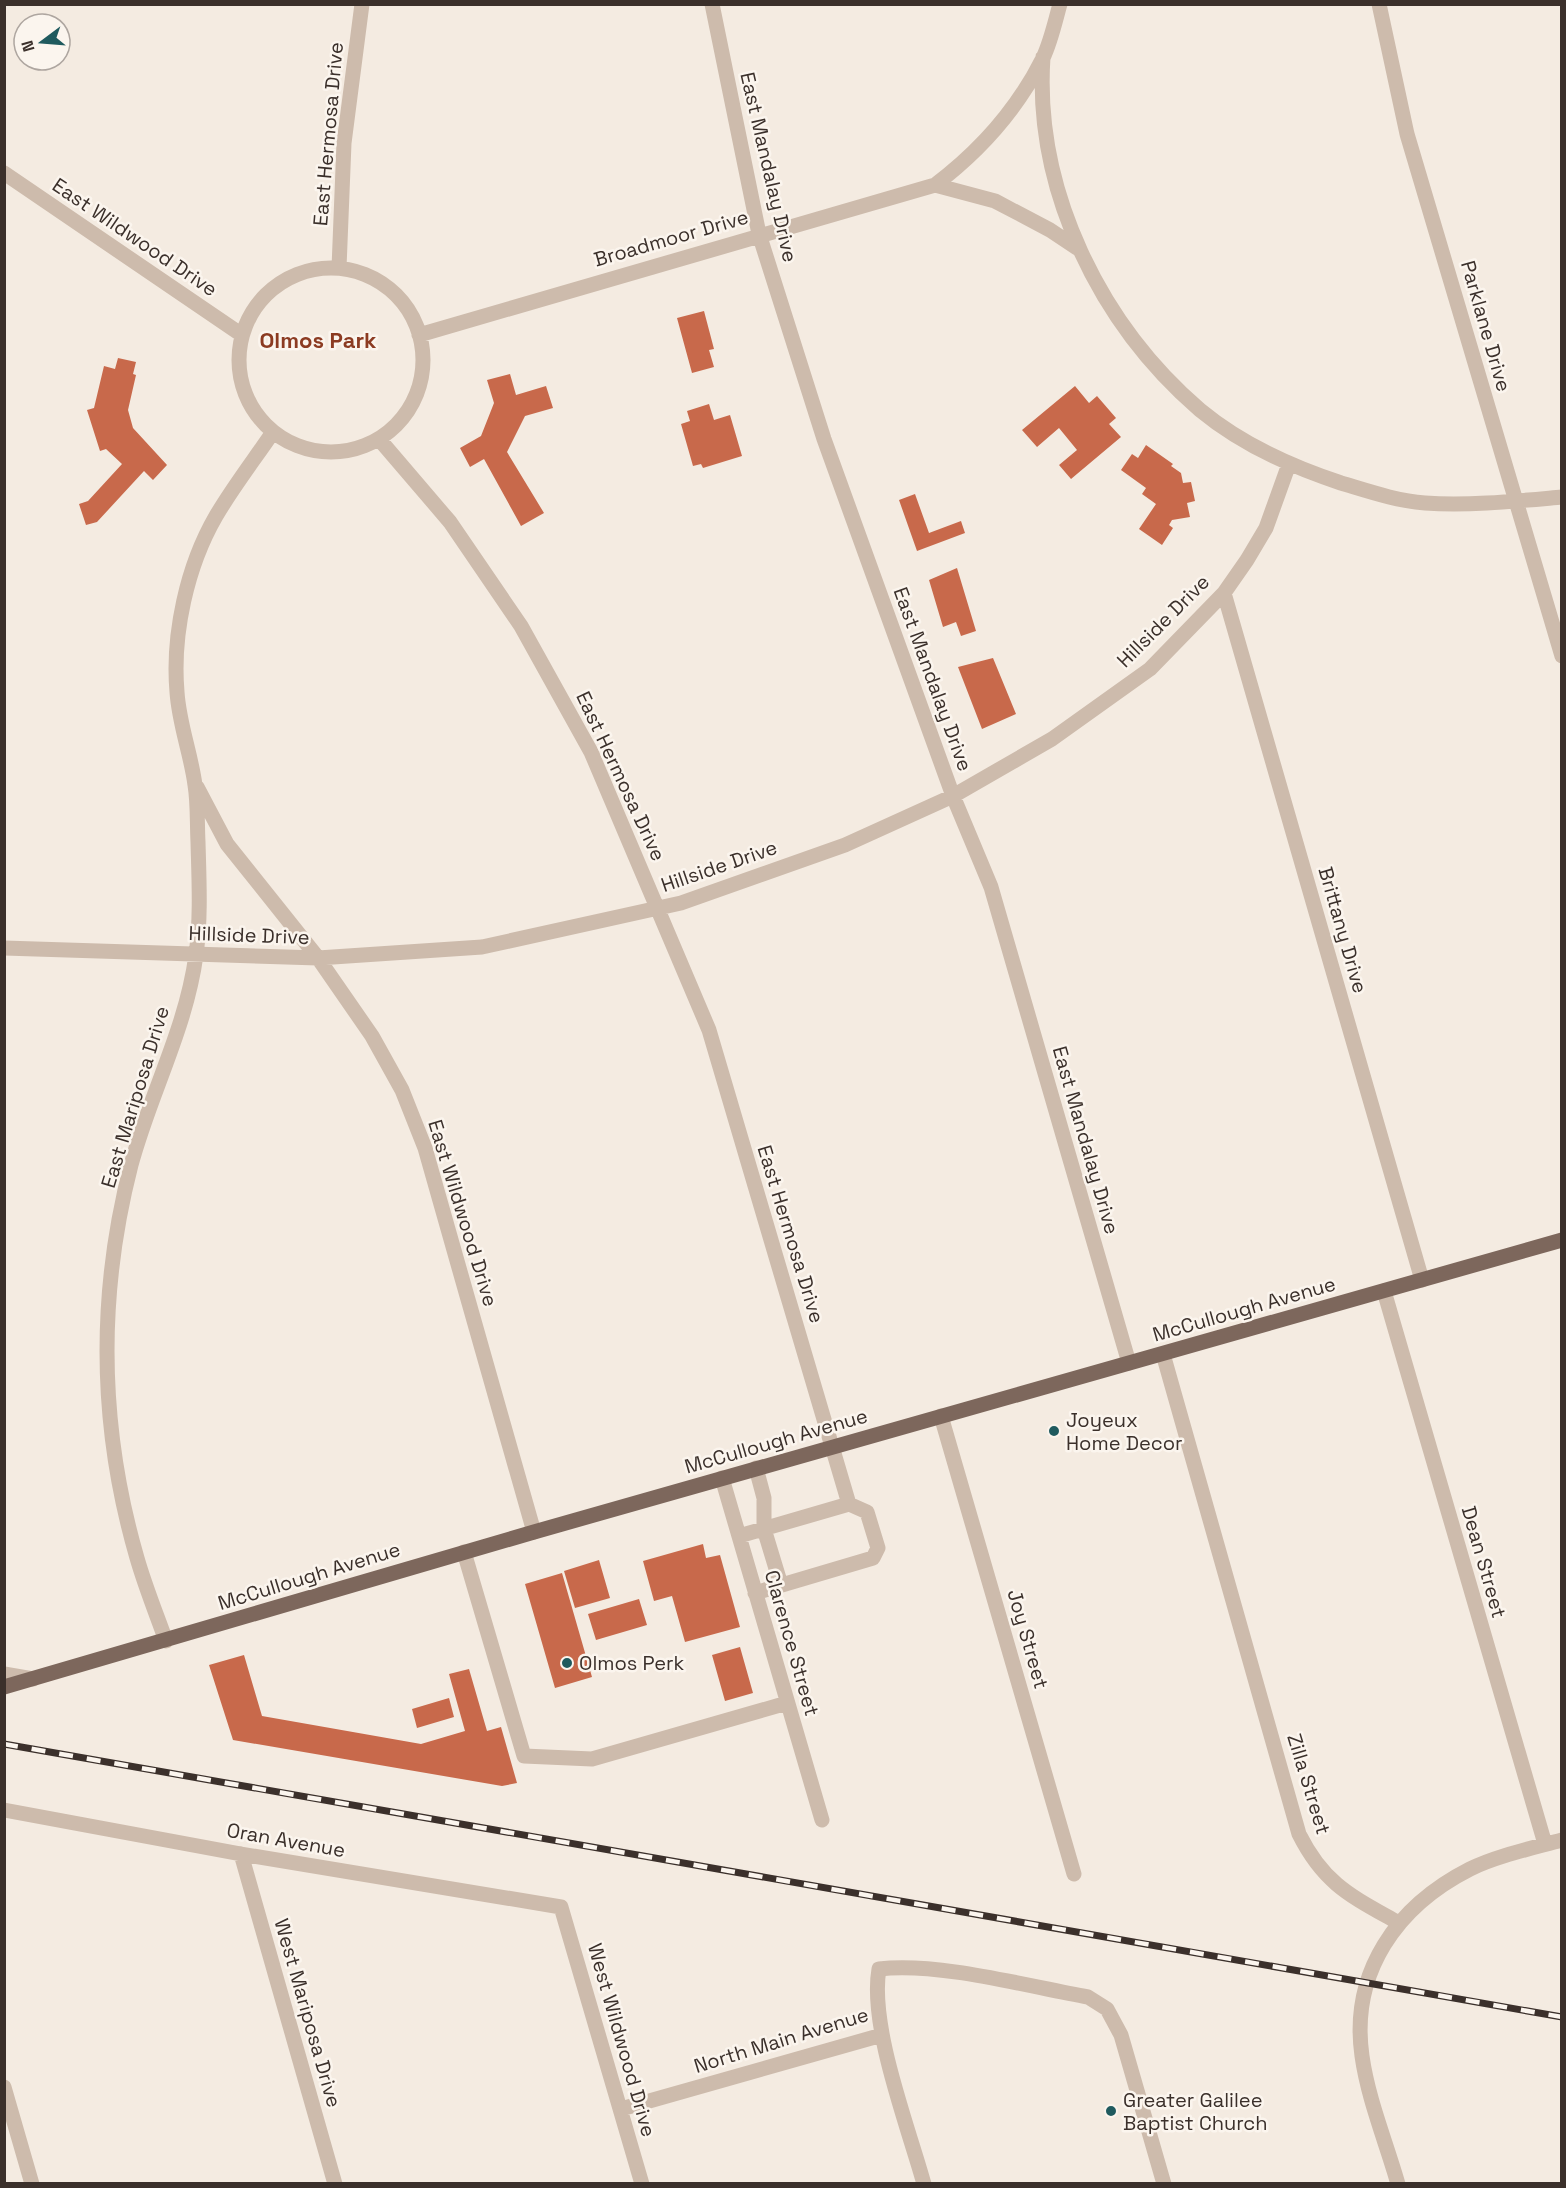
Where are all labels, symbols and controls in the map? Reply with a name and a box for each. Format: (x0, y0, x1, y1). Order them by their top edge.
north arrow (12, 12, 72, 72)
text: N (16, 38, 40, 54)
street label: East Hermosa Drive (307, 41, 349, 227)
street label: East Mandalay Drive (734, 69, 804, 265)
street label: East Wildwood Drive (47, 172, 223, 302)
street label: Broadmoor Drive (591, 204, 751, 272)
street label: Parklane Drive (1455, 257, 1517, 395)
district label: Olmos Park (260, 326, 377, 354)
street label: Hillside Drive (1111, 569, 1215, 673)
street label: East Mandalay Drive (888, 583, 978, 775)
street label: East Hermosa Drive (570, 687, 672, 865)
street label: Hillside Drive (658, 834, 780, 898)
street label: Brittany Drive (1313, 864, 1373, 996)
street label: Hillside Drive (188, 920, 310, 950)
street label: East Mariposa Drive (95, 1003, 175, 1191)
street label: East Mandalay Drive (1047, 1043, 1125, 1237)
street label: East Wildwood Drive (422, 1117, 504, 1309)
street label: East Hermosa Drive (752, 1142, 830, 1326)
street label: McCullough Avenue (1149, 1270, 1339, 1348)
street label: McCullough Avenue (681, 1402, 871, 1480)
place label: Joyeux Home Decor (1066, 1407, 1183, 1456)
marker: Joyeux Home Decor (1047, 1424, 1061, 1438)
street label: Dean Street (1456, 1503, 1512, 1621)
street label: McCullough Avenue (215, 1536, 403, 1616)
street label: Clarence Street (759, 1567, 825, 1719)
street label: Joy Street (1001, 1586, 1055, 1692)
place label: Olmos Perk (579, 1650, 685, 1676)
marker: Olmos Perk (560, 1656, 574, 1670)
street label: Zilla Street (1281, 1730, 1337, 1838)
street label: Oran Avenue (225, 1817, 347, 1863)
street label: West Mariposa Drive (269, 1916, 347, 2110)
street label: West Wildwood Drive (582, 1940, 662, 2140)
street label: North Main Avenue (691, 2001, 871, 2079)
place label: Greater Galilee Baptist Church (1123, 2087, 1268, 2136)
marker: Greater Galilee Baptist Church (1104, 2104, 1118, 2118)

